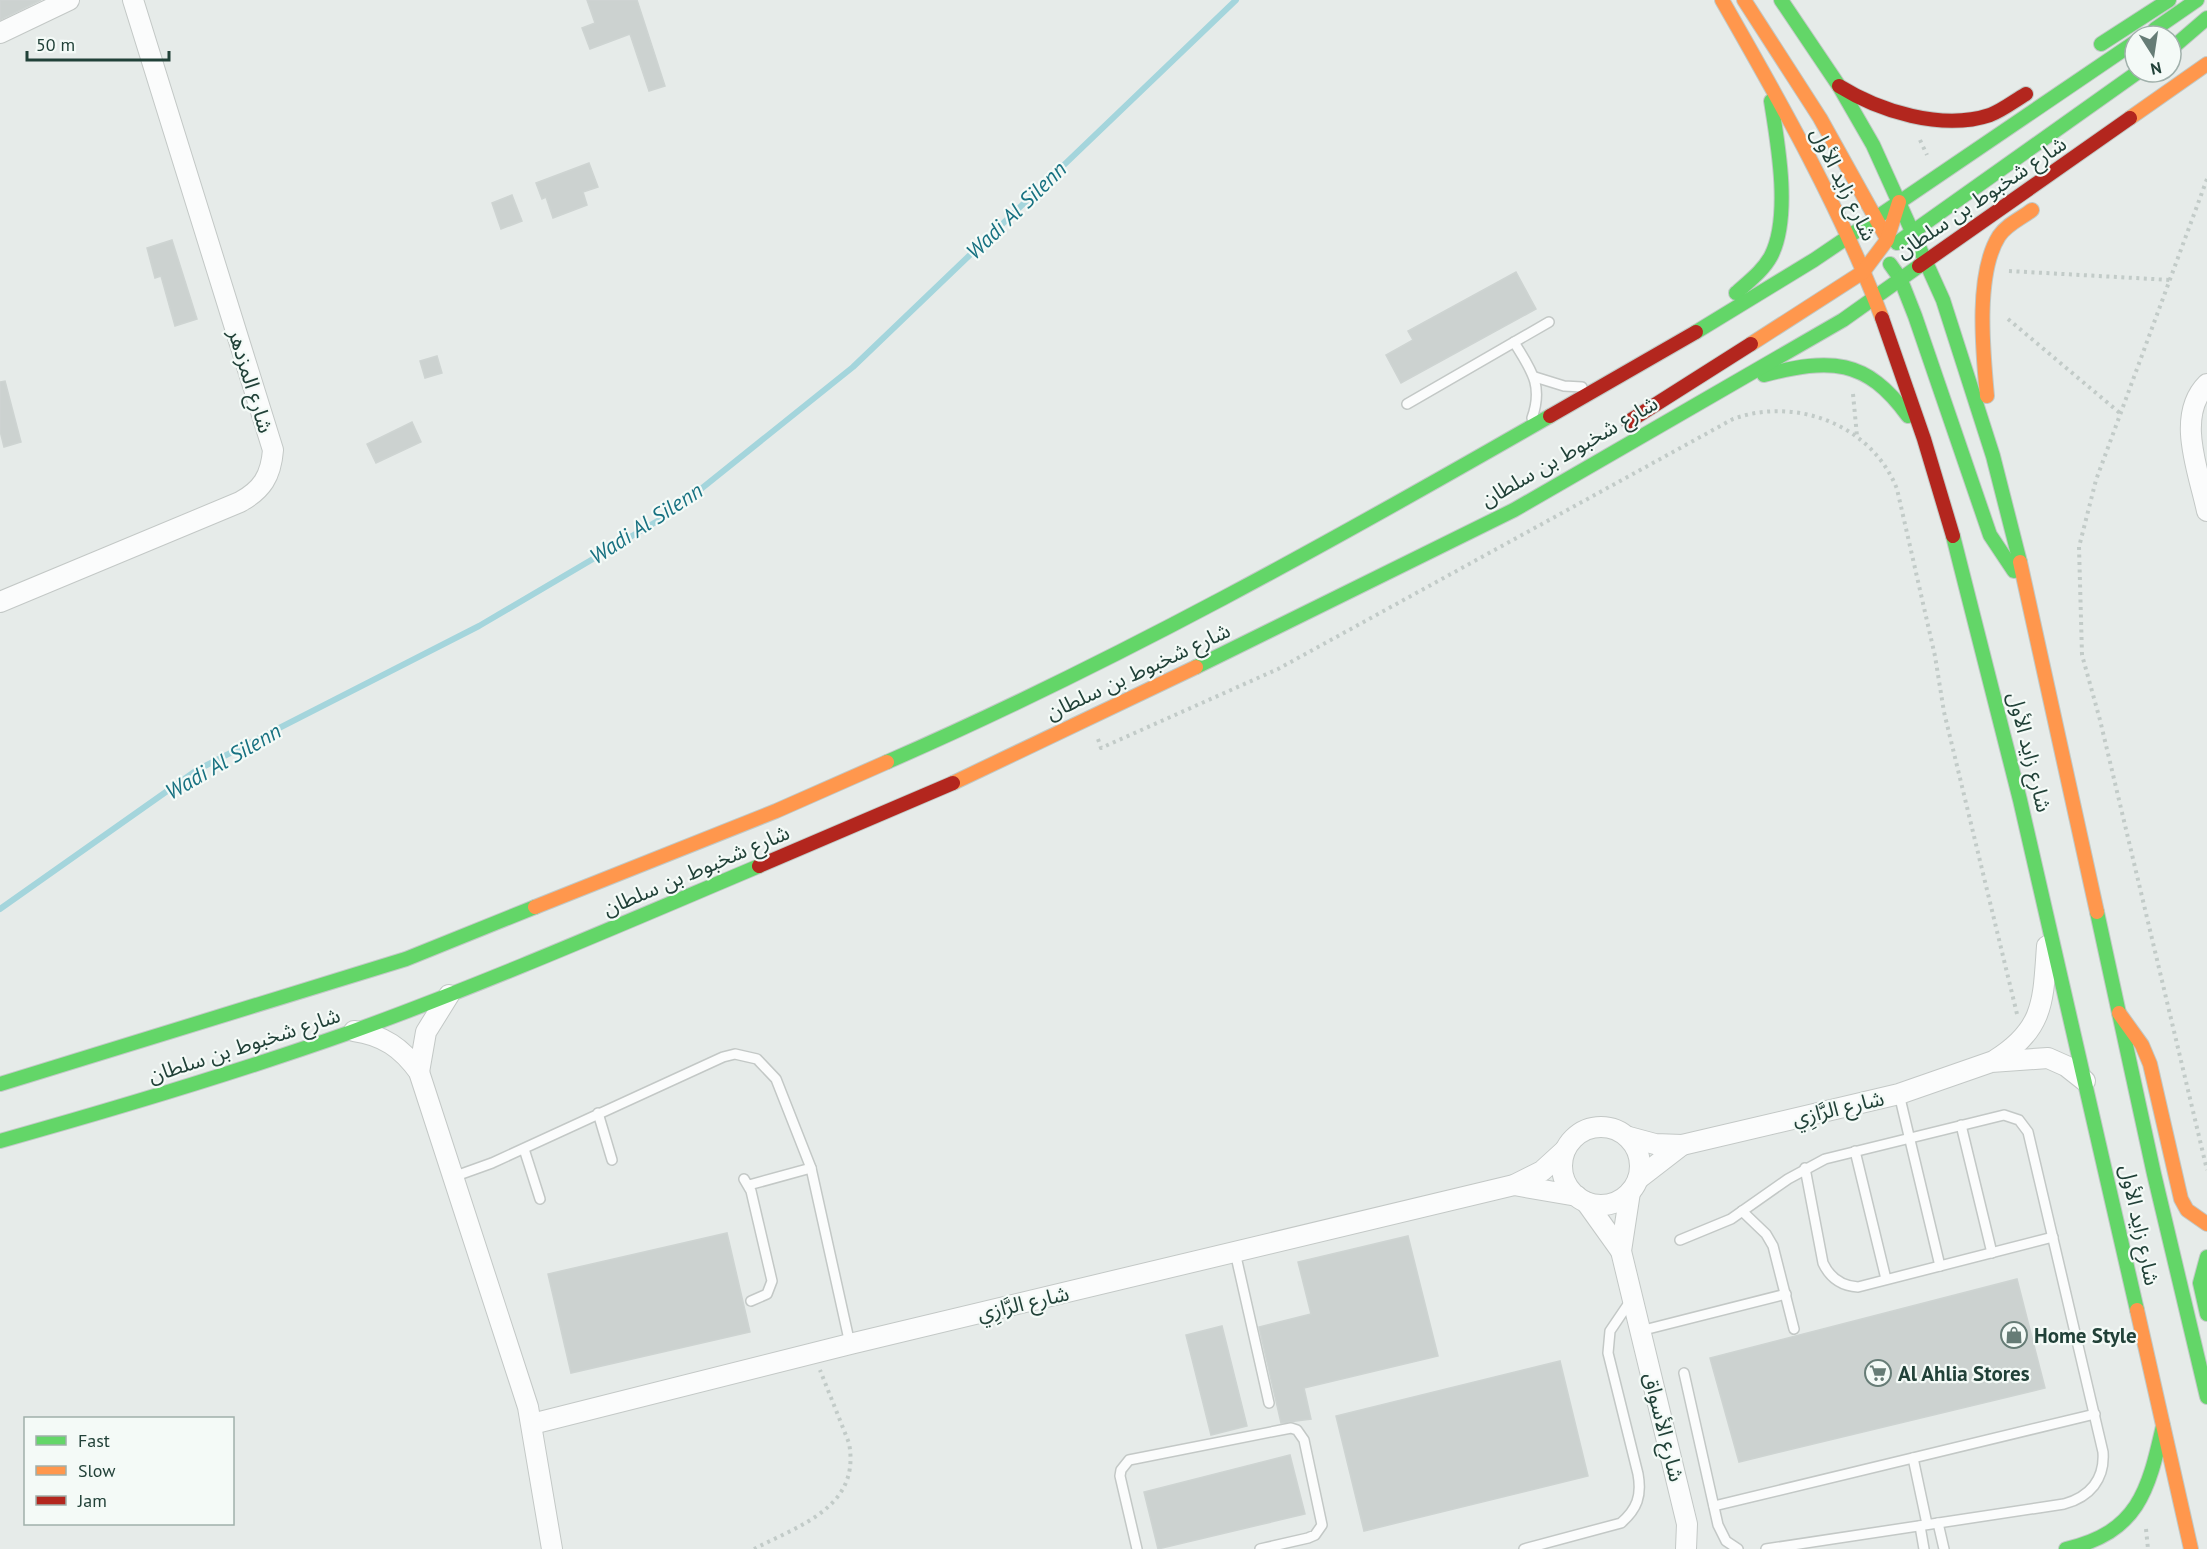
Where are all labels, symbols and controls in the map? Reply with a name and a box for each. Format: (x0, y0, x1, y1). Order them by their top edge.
scale bar (27, 24, 170, 62)
north arrow (2123, 24, 2183, 84)
text: 50 m (36, 33, 75, 56)
text: N (2149, 58, 2163, 80)
street label: شارع زايد الأول (1803, 123, 1883, 246)
street label: شارع شخبوط بن سلطان (1890, 130, 2073, 266)
water label: Wadi Al Silenn (960, 155, 1072, 265)
street label: شارع المزدهر (220, 325, 280, 437)
street label: شارع شخبوط بن سلطان (1475, 389, 1664, 515)
water label: Wadi Al Silenn (584, 476, 708, 570)
street label: شارع شخبوط بن سلطان (1041, 616, 1235, 727)
street label: شارع زايد الأول (2000, 689, 2058, 815)
water label: Wadi Al Silenn (160, 717, 286, 805)
street label: شارع شخبوط بن سلطان (598, 818, 794, 923)
street label: شارع شخبوط بن سلطان (145, 1001, 344, 1091)
street label: شارع الرَّازِي (1789, 1084, 1887, 1134)
street label: شارع زايد الأول (2112, 1162, 2166, 1288)
street label: شارع الرَّازِي (974, 1279, 1072, 1329)
shop icon: Home Style (1999, 1320, 2029, 1350)
place label: Home Style (2034, 1322, 2137, 1349)
supermarket icon: Al Ahlia Stores (1863, 1358, 1893, 1388)
place label: Al Ahlia Stores (1898, 1360, 2030, 1387)
street label: شارع الأسواق (1635, 1370, 1691, 1485)
legend (24, 1417, 234, 1525)
text: Fast (78, 1429, 110, 1452)
text: Slow (78, 1459, 116, 1482)
text: Jam (77, 1489, 107, 1512)

